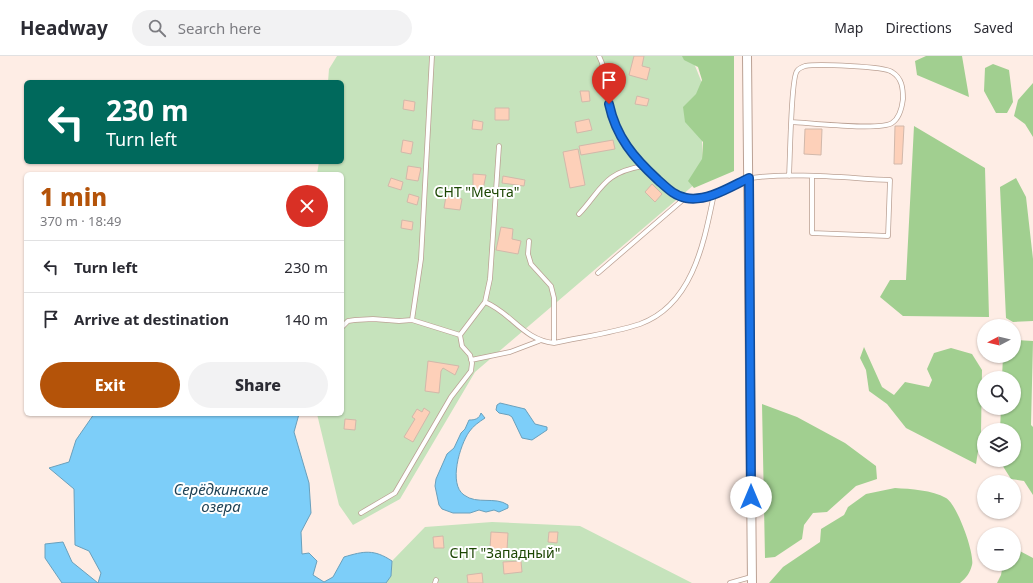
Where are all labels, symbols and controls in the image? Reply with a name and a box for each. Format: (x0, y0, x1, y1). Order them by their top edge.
search box (132, 10, 412, 46)
text: Headway (20, 15, 108, 41)
icon: search (146, 17, 168, 39)
text: Search here (178, 18, 261, 38)
text: Map (834, 18, 863, 37)
text: Directions (885, 18, 952, 37)
text: Saved (974, 18, 1013, 37)
pin (592, 63, 626, 104)
icon: arrive (598, 69, 620, 91)
text: 230 m (106, 91, 189, 129)
icon: left (40, 96, 92, 148)
text: Turn left (106, 127, 177, 151)
text: 1 min (40, 180, 107, 213)
park label: СНТ "Мечта" (435, 182, 519, 201)
button: close (286, 185, 328, 227)
text: 370 m · 18:49 (40, 212, 121, 230)
icon: left (40, 256, 62, 278)
text: Turn left (74, 257, 138, 277)
text: 230 m (284, 257, 328, 277)
icon: arrive (40, 308, 62, 330)
text: Arrive at destination (74, 309, 229, 329)
text: 140 m (284, 309, 328, 329)
north arrow (977, 319, 1021, 363)
map controls (977, 319, 1021, 571)
button: Exit (40, 362, 180, 408)
button: Share (188, 362, 328, 408)
button: search (977, 371, 1021, 415)
button: layers (977, 423, 1021, 467)
button: + (977, 475, 1021, 519)
position arrow (730, 476, 772, 518)
water label: Серёдкинские озера (174, 479, 269, 516)
button: − (977, 527, 1021, 571)
park label: СНТ "Западный" (450, 543, 560, 562)

